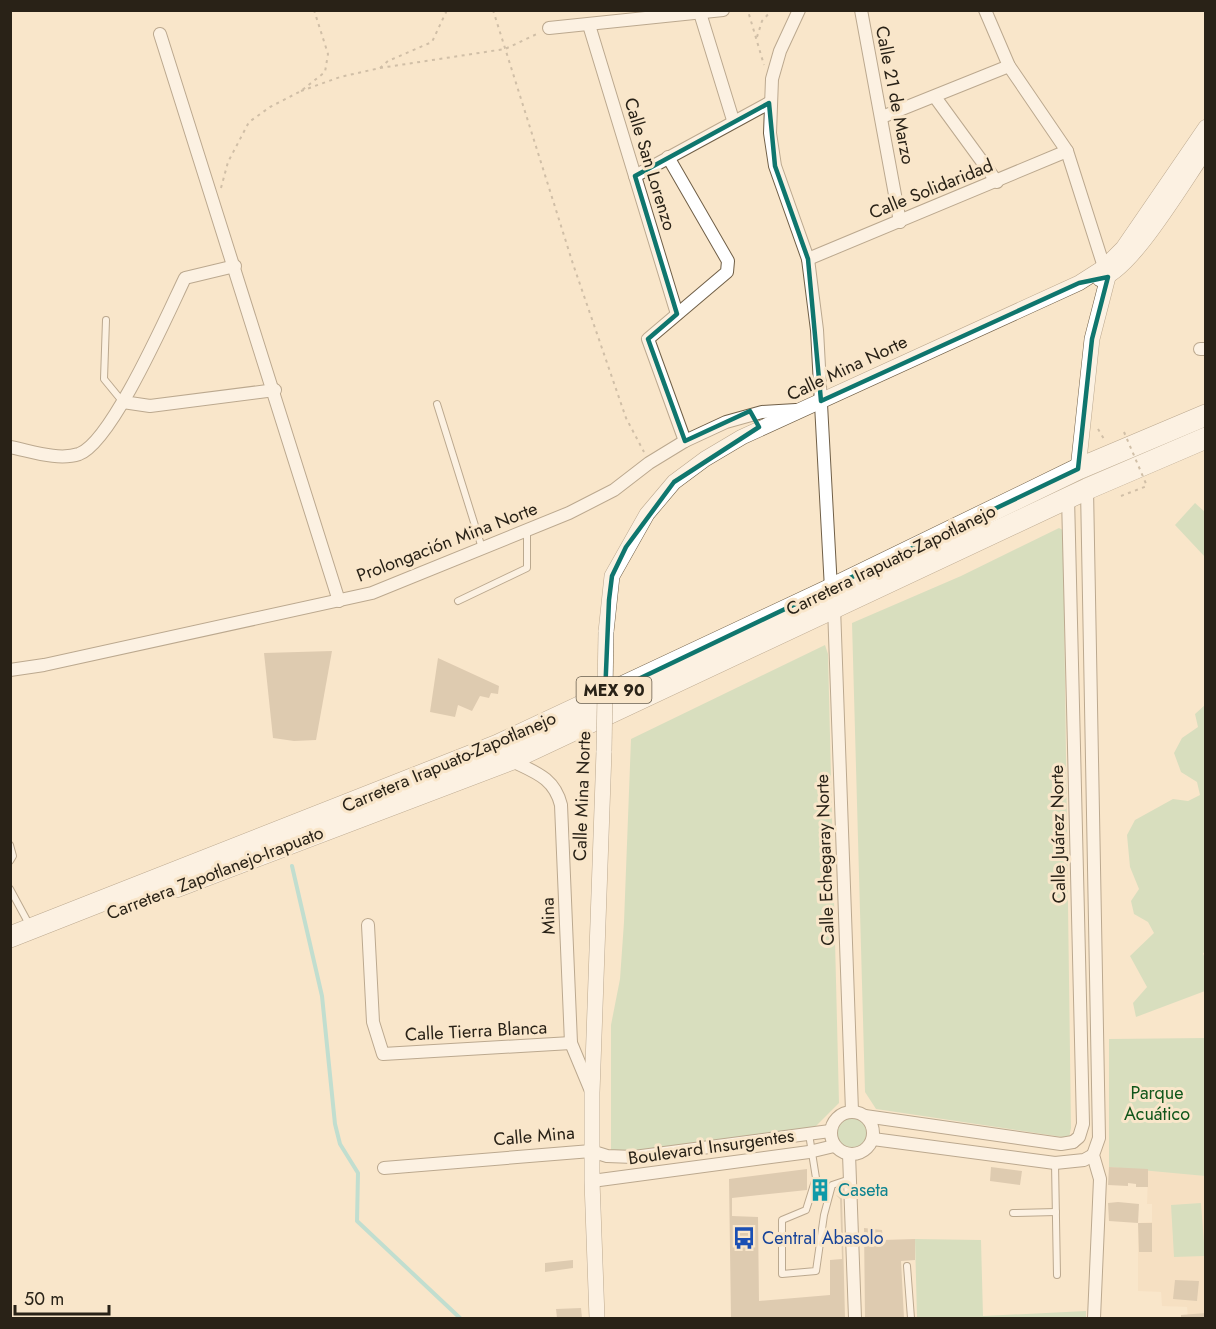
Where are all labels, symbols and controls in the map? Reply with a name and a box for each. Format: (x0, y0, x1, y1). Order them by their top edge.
street label: Calle 21 de Marzo (869, 24, 921, 167)
street label: Calle San Lorenzo (617, 94, 683, 234)
street label: Calle Solidaridad (865, 152, 997, 226)
street label: Calle Mina Norte (782, 329, 912, 407)
street label: Prolongación Mina Norte (353, 495, 541, 589)
street label: Carretera Irapuato-Zapotlanejo (782, 498, 1000, 622)
road number: MEX 90 (576, 677, 652, 703)
street label: Carretera Irapuato-Zapotlanejo (338, 705, 560, 819)
street label: Calle Mina Norte (567, 730, 597, 862)
street label: Calle Juárez Norte (1044, 764, 1072, 904)
street label: Calle Echegaray Norte (809, 774, 841, 946)
street label: Carretera Zapotlanejo-Irapuato (103, 820, 327, 926)
street label: Mina (534, 897, 562, 935)
street label: Calle Tierra Blanca (404, 1014, 548, 1048)
park label: Parque Acuático (1124, 1080, 1190, 1127)
street label: Calle Mina (492, 1120, 576, 1152)
street label: Boulevard Insurgentes (626, 1122, 796, 1172)
building icon: Caseta (807, 1177, 833, 1203)
place label: Caseta (838, 1177, 889, 1203)
bus stop icon: Central Abasolo (731, 1225, 757, 1251)
place label: Central Abasolo (762, 1225, 884, 1251)
scale bar (15, 1278, 110, 1316)
text: 50 m (24, 1286, 64, 1312)

